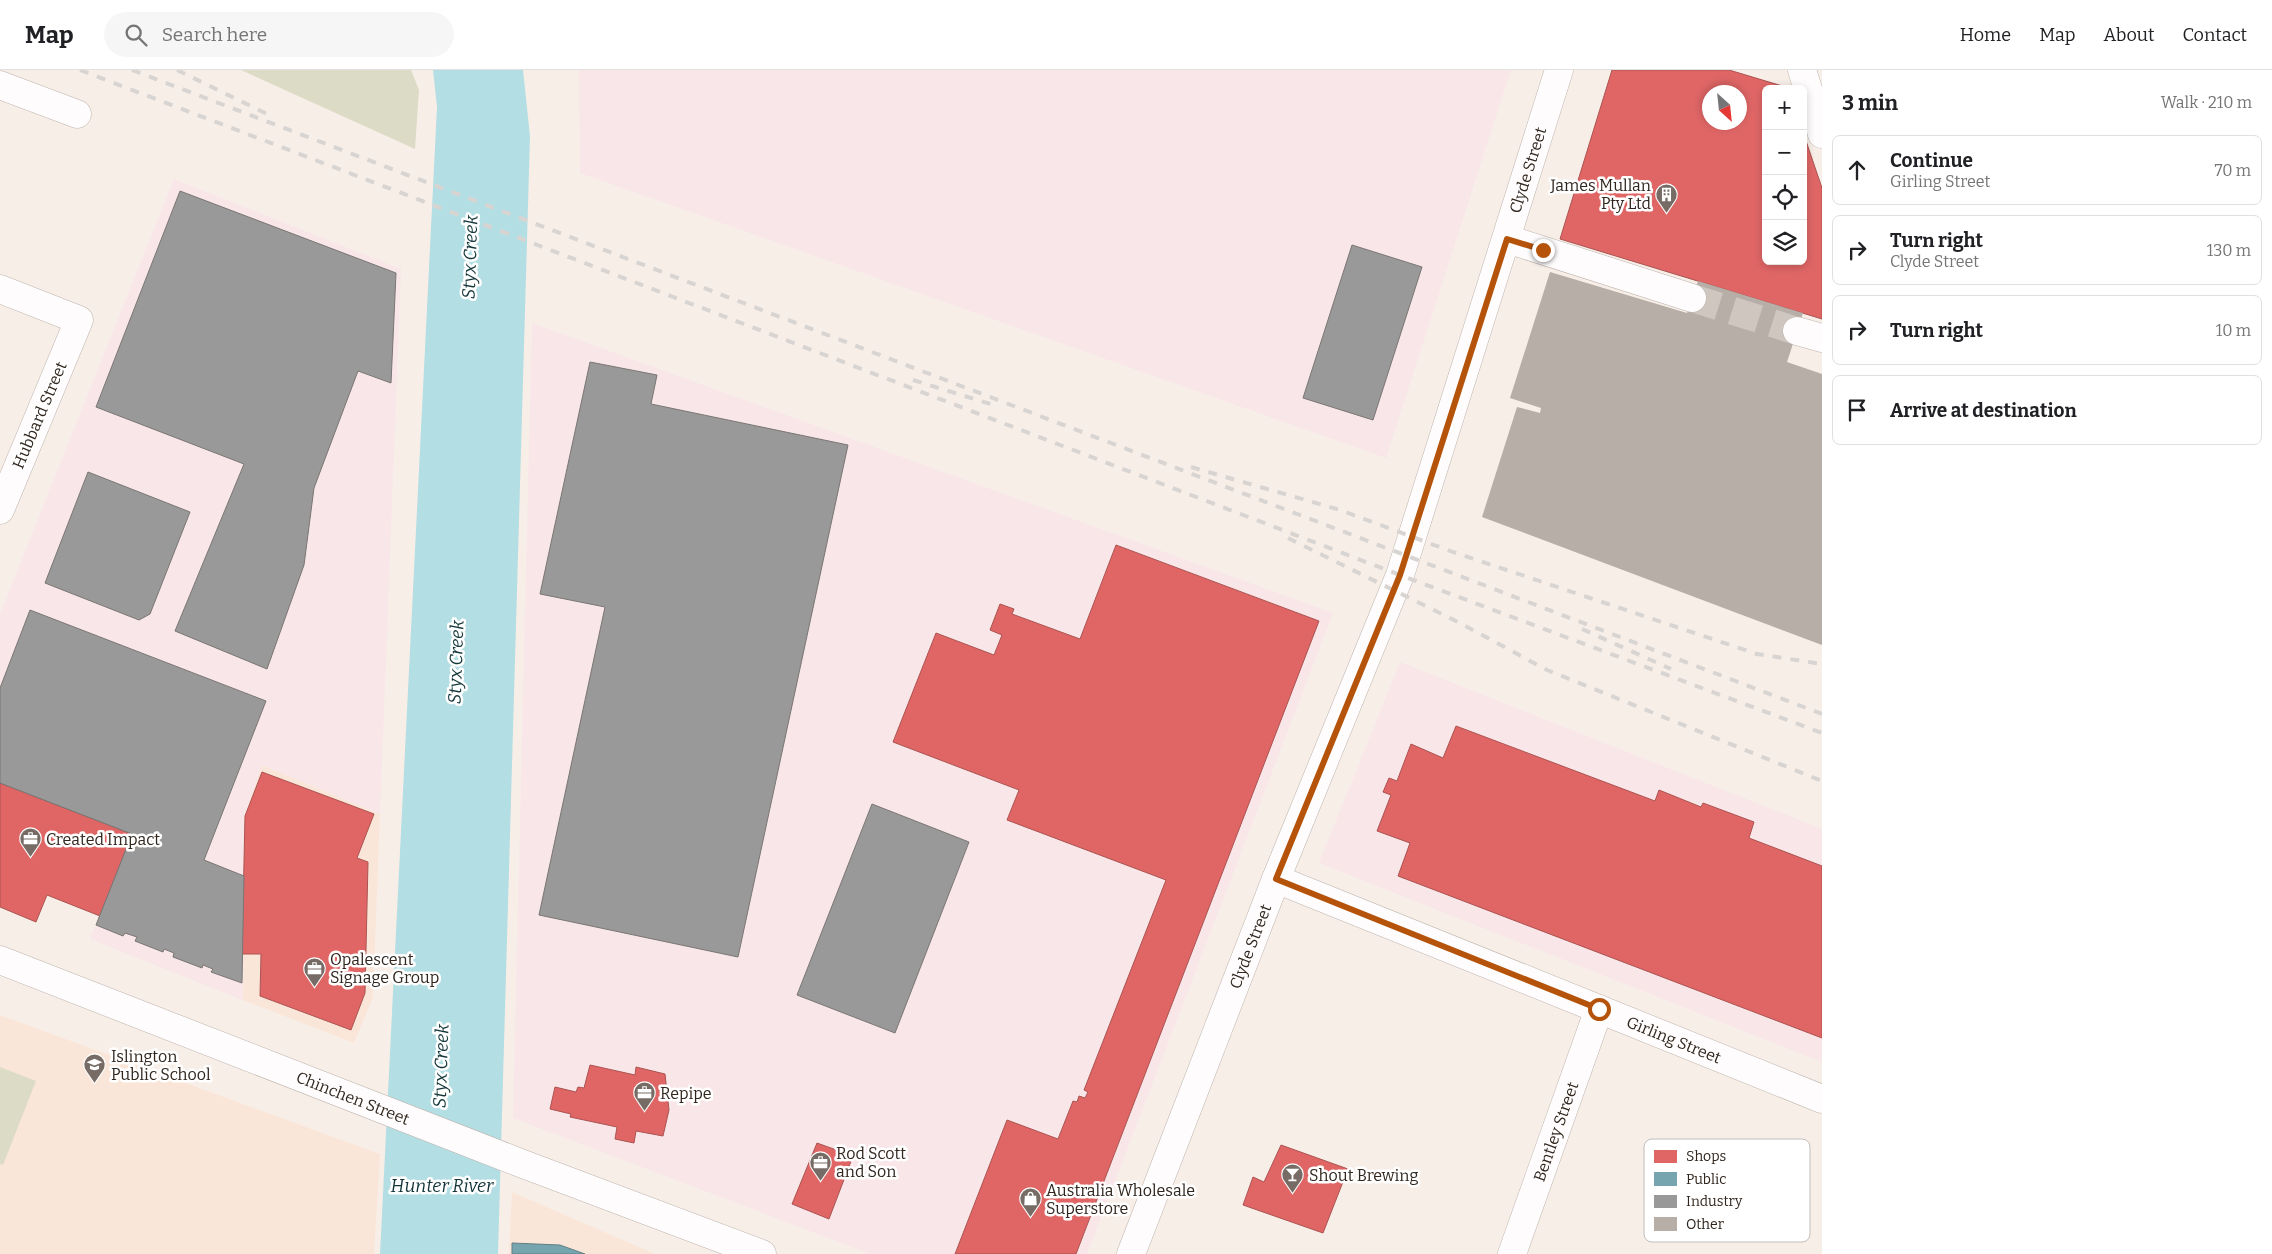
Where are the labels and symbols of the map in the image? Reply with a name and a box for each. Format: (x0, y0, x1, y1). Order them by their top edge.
north arrow (1702, 85, 1747, 130)
street label: Clyde Street (1506, 125, 1550, 215)
place label: James Mullan Pty Ltd (1549, 176, 1652, 213)
building icon: James Mullan Pty Ltd (1655, 182, 1679, 213)
water label: Styx Creek (458, 214, 482, 299)
route end (1532, 239, 1555, 262)
street label: Hubbard Street (8, 359, 71, 472)
water label: Styx Creek (444, 619, 468, 704)
office icon: Created Impact (18, 827, 42, 858)
place label: Created Impact (46, 830, 160, 849)
street label: Clyde Street (1226, 901, 1275, 991)
place label: Opalescent Signage Group (330, 950, 439, 987)
office icon: Opalescent Signage Group (302, 956, 326, 987)
route start (1588, 998, 1611, 1021)
street label: Girling Street (1624, 1012, 1724, 1067)
water label: Styx Creek (429, 1023, 453, 1108)
place label: Islington Public School (111, 1047, 211, 1084)
school or university icon: Islington Public School (83, 1053, 107, 1084)
street label: Chinchen Street (294, 1068, 412, 1129)
street label: Bentley Street (1530, 1079, 1582, 1184)
office icon: Repipe (632, 1081, 656, 1112)
place label: Repipe (660, 1084, 712, 1103)
legend (1644, 1139, 1810, 1242)
place label: Rod Scott and Son (836, 1144, 906, 1181)
text: Shops (1686, 1148, 1726, 1165)
office icon: Rod Scott and Son (808, 1150, 832, 1181)
bar icon: Shout Brewing (1281, 1163, 1305, 1194)
place label: Shout Brewing (1309, 1166, 1418, 1185)
text: Public (1686, 1171, 1726, 1188)
water label: Hunter River (391, 1175, 494, 1197)
place label: Australia Wholesale Superstore (1046, 1181, 1195, 1218)
shop icon: Australia Wholesale Superstore (1018, 1187, 1042, 1218)
text: Industry (1686, 1193, 1743, 1210)
text: Other (1686, 1216, 1724, 1233)

